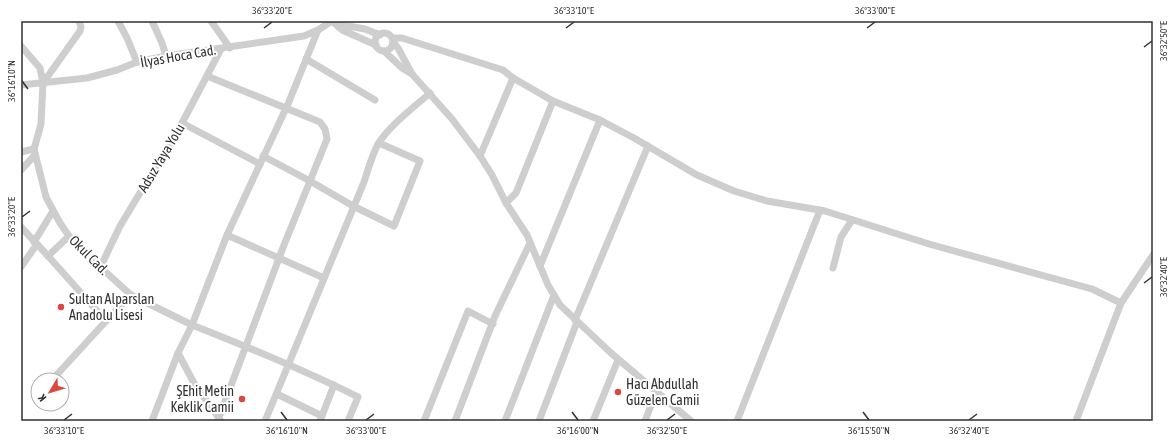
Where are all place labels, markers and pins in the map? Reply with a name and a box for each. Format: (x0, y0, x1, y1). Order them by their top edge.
place label: Sultan Alparslan Anadolu Lisesi (69, 291, 154, 323)
marker: Sultan Alparslan Anadolu Lisesi (56, 302, 66, 312)
place label: Hacı Abdullah Güzelen Camii (626, 376, 699, 408)
place label: ŞEhit Metin Keklik Camii (171, 383, 234, 415)
marker: Hacı Abdullah Güzelen Camii (613, 387, 623, 397)
marker: ŞEhit Metin Keklik Camii (237, 394, 247, 404)

